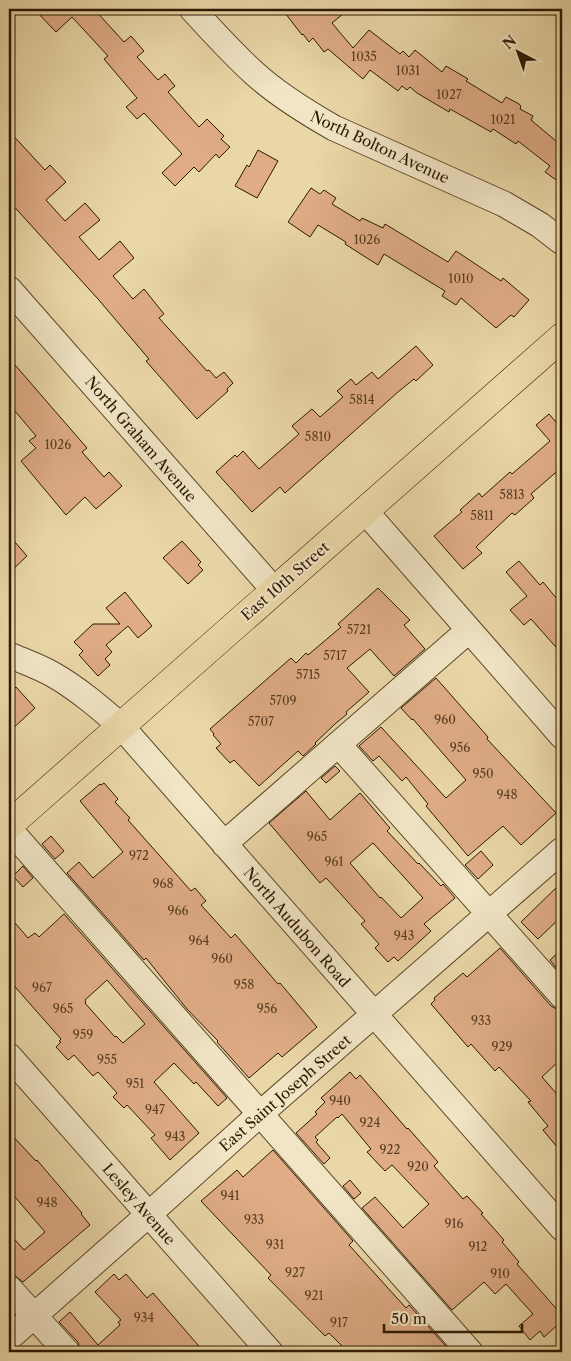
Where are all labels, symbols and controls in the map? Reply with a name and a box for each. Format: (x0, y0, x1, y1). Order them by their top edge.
north arrow (494, 28, 544, 78)
text: N (499, 31, 520, 53)
house number: 1035 (351, 49, 377, 64)
house number: 1031 (396, 63, 420, 78)
house number: 1027 (436, 87, 462, 102)
street label: North Bolton Avenue (308, 106, 452, 188)
house number: 1021 (491, 112, 515, 127)
house number: 1026 (354, 232, 380, 247)
house number: 1010 (448, 271, 474, 286)
street label: North Graham Avenue (81, 372, 201, 506)
house number: 5814 (349, 392, 375, 407)
house number: 5810 (305, 429, 331, 444)
house number: 1026 (45, 437, 71, 452)
house number: 5813 (499, 487, 525, 502)
house number: 5811 (470, 508, 494, 523)
street label: East 10th Street (237, 537, 334, 625)
house number: 5721 (347, 622, 371, 637)
house number: 5717 (323, 648, 347, 663)
house number: 5715 (296, 667, 320, 682)
house number: 5709 (269, 693, 297, 708)
house number: 960 (434, 712, 456, 727)
house number: 5707 (248, 714, 274, 729)
house number: 956 (450, 740, 470, 755)
house number: 950 (472, 766, 494, 781)
house number: 948 (496, 787, 518, 802)
house number: 965 (307, 829, 327, 844)
house number: 972 (129, 848, 149, 863)
house number: 961 (324, 854, 344, 869)
street label: North Audubon Road (240, 863, 354, 991)
house number: 968 (152, 876, 174, 891)
house number: 966 (167, 903, 189, 918)
house number: 943 (394, 928, 414, 943)
house number: 964 (189, 933, 210, 948)
house number: 960 (211, 951, 233, 966)
house number: 958 (234, 977, 254, 992)
house number: 967 (32, 980, 52, 995)
house number: 965 (53, 1001, 73, 1016)
house number: 956 (257, 1001, 277, 1016)
house number: 933 (471, 1013, 491, 1028)
house number: 959 (73, 1027, 93, 1042)
street label: East Saint Joseph Street (215, 1030, 355, 1155)
house number: 929 (492, 1039, 512, 1054)
house number: 955 (97, 1052, 117, 1067)
house number: 951 (126, 1076, 144, 1091)
house number: 940 (329, 1093, 351, 1108)
house number: 947 (145, 1102, 165, 1117)
house number: 924 (360, 1115, 380, 1130)
house number: 943 (165, 1129, 185, 1144)
house number: 922 (380, 1142, 401, 1157)
street label: Lesley Avenue (98, 1159, 180, 1249)
house number: 920 (407, 1159, 429, 1174)
house number: 941 (220, 1188, 240, 1203)
house number: 948 (36, 1195, 58, 1210)
house number: 933 (244, 1212, 264, 1227)
house number: 916 (444, 1216, 464, 1231)
house number: 931 (266, 1237, 284, 1252)
house number: 912 (469, 1239, 488, 1254)
house number: 927 (285, 1265, 305, 1280)
house number: 910 (490, 1266, 510, 1281)
house number: 921 (305, 1288, 323, 1303)
scale bar (384, 1301, 521, 1333)
text: 50 m (391, 1309, 427, 1328)
house number: 934 (134, 1310, 154, 1325)
house number: 917 (330, 1315, 348, 1330)

